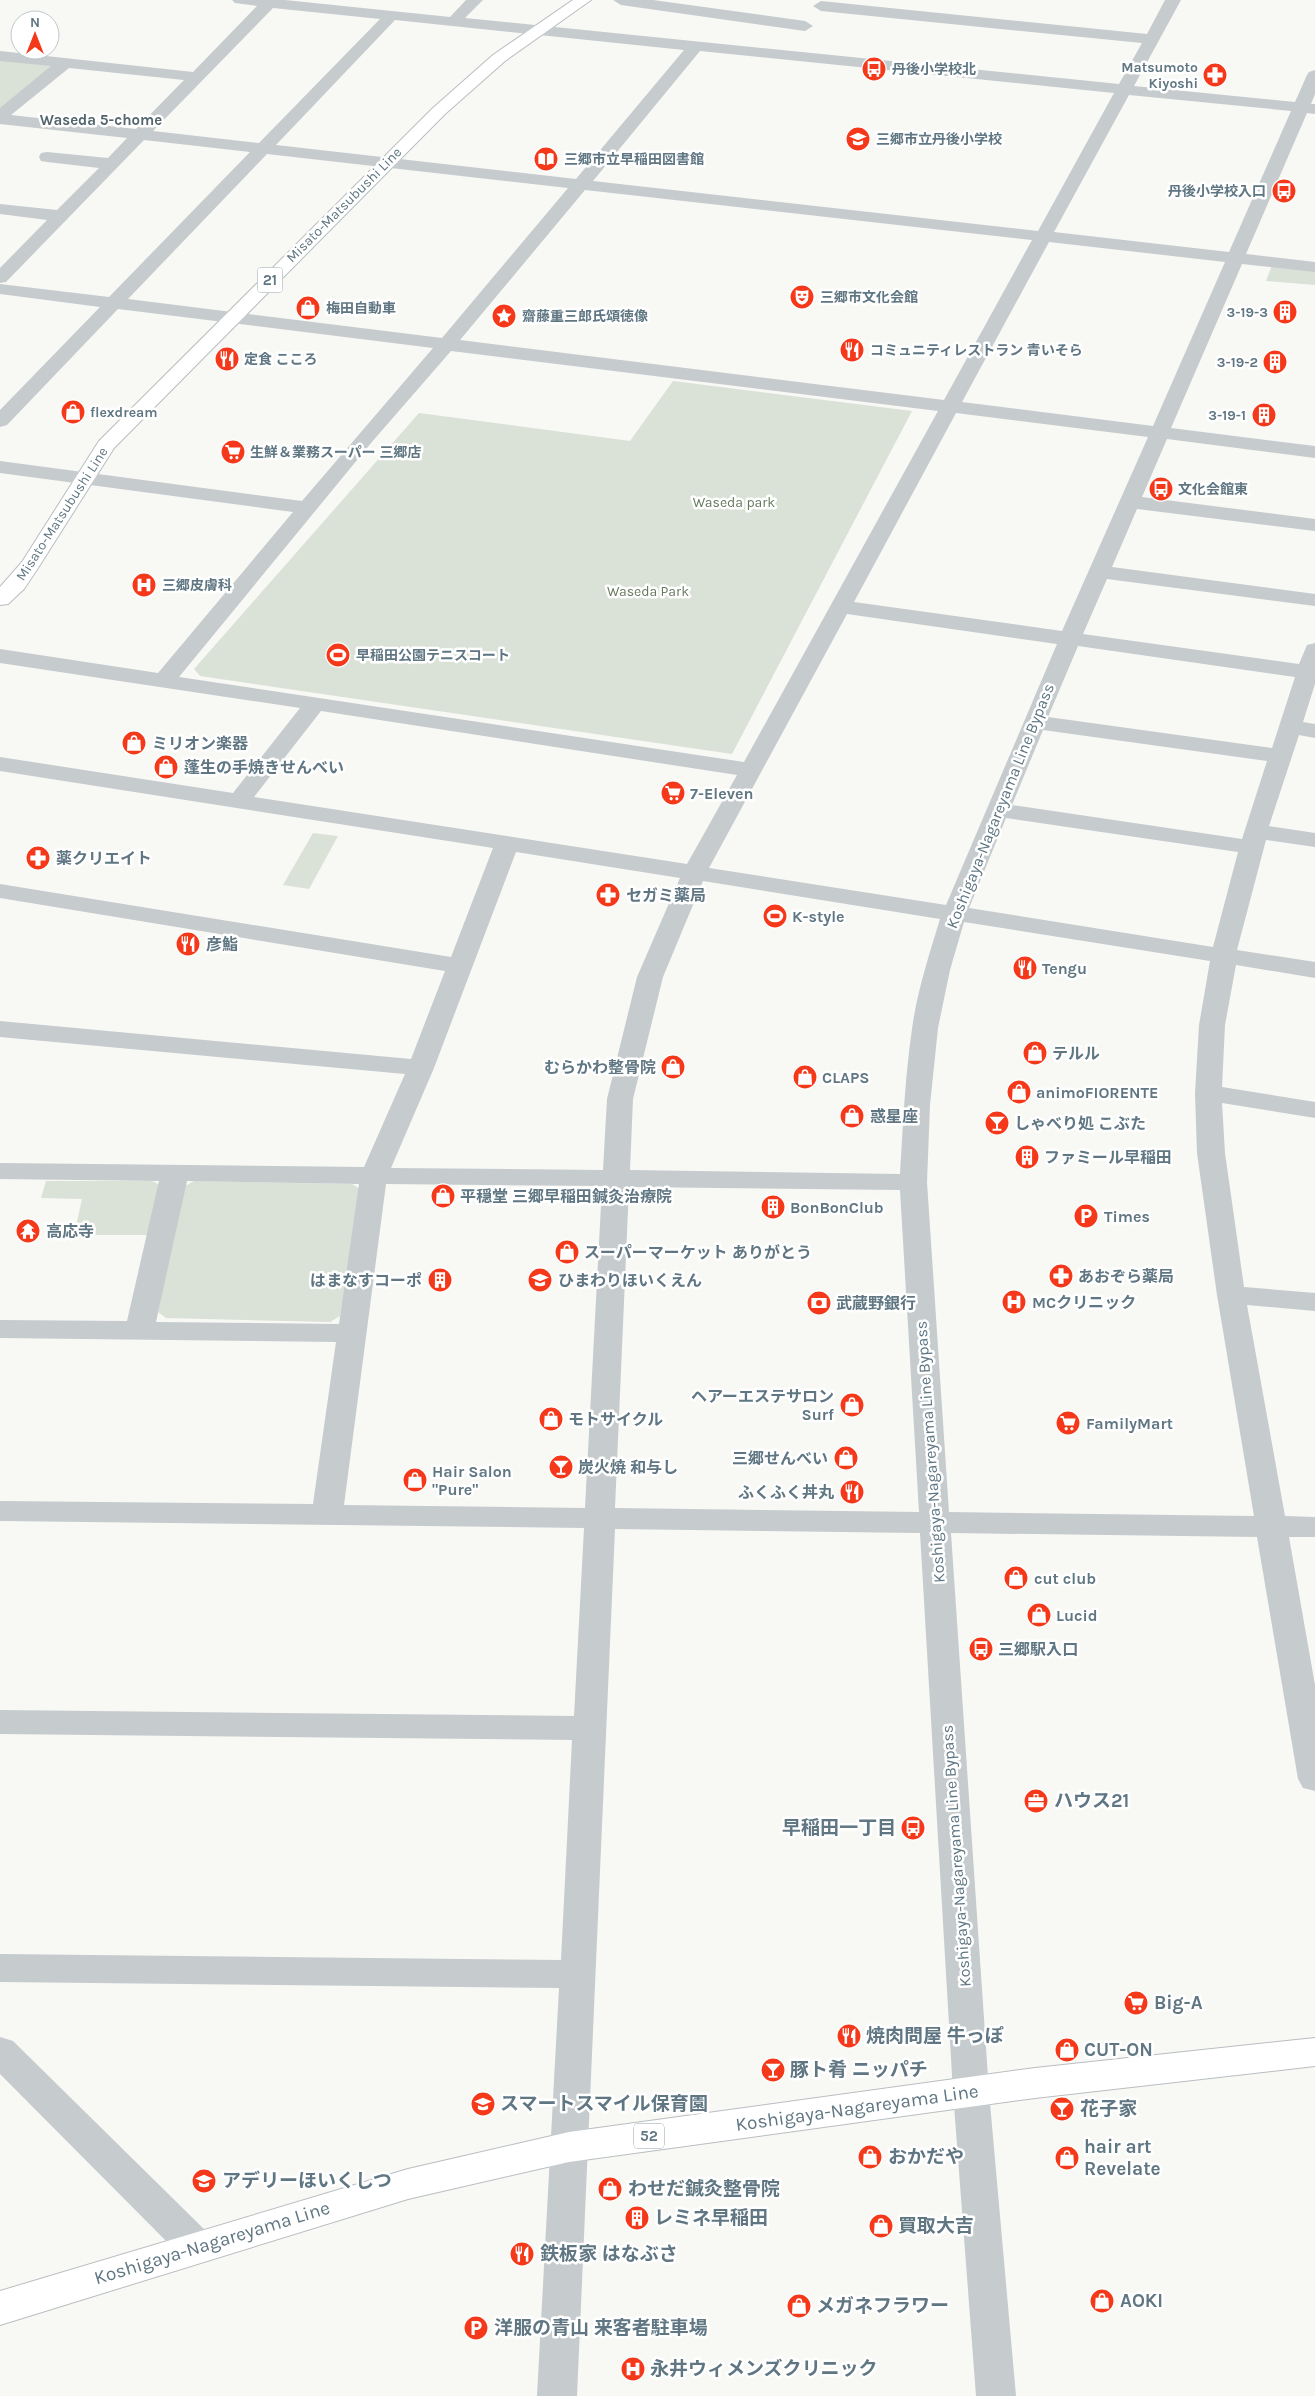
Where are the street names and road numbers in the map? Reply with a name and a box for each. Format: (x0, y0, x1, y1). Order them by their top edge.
street label: Misato-Matsubushi Line (283, 144, 405, 266)
road number: 21 (258, 268, 282, 292)
street label: Misato-Matsubushi Line (12, 444, 112, 584)
street label: Koshigaya-Nagareyama Line Bypass (942, 681, 1058, 931)
street label: Koshigaya-Nagareyama Line Bypass (911, 1320, 949, 1584)
street label: Koshigaya-Nagareyama Line Bypass (937, 1724, 975, 1988)
street label: Koshigaya-Nagareyama Line (734, 2080, 980, 2136)
road number: 52 (634, 2124, 664, 2148)
street label: Koshigaya-Nagareyama Line (92, 2197, 332, 2289)

